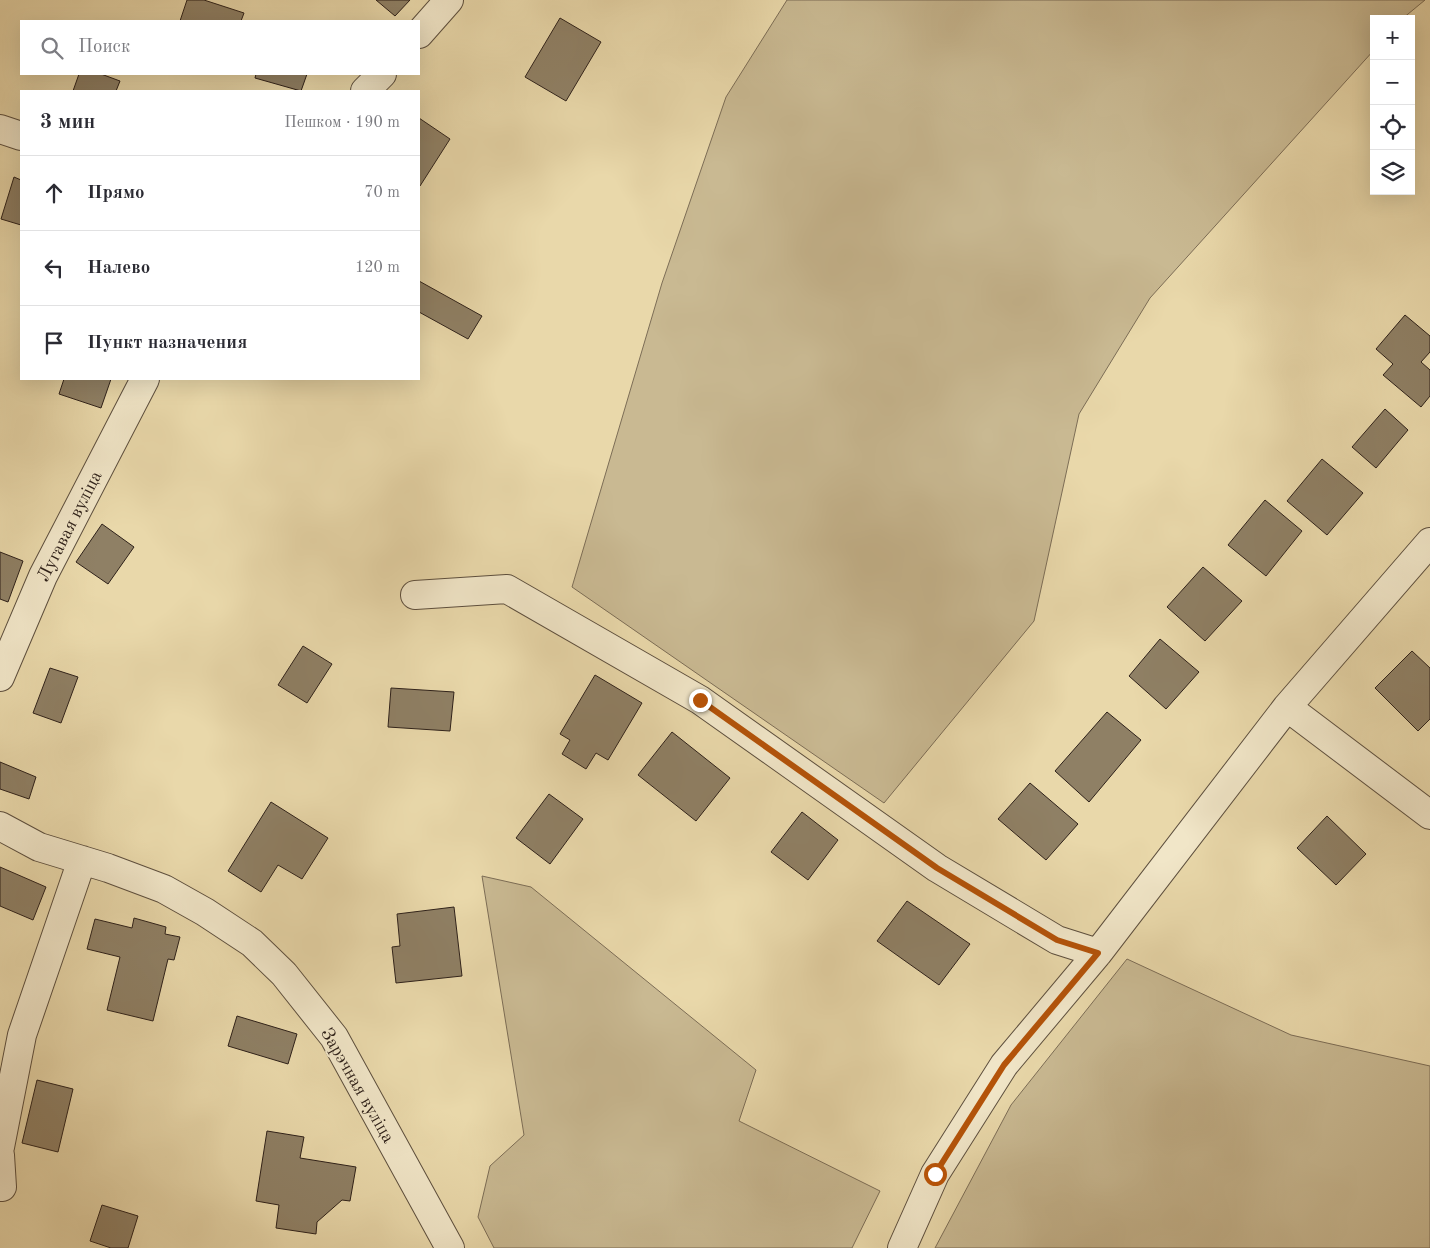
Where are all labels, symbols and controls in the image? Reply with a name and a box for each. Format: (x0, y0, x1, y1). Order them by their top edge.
map controls (1370, 15, 1415, 195)
button: + (1370, 15, 1415, 60)
search box (20, 20, 420, 75)
icon: search (38, 34, 66, 62)
text: Поиск (78, 38, 130, 57)
button: − (1370, 60, 1415, 105)
button: locate (1370, 105, 1415, 150)
text: 3 мин (40, 112, 95, 133)
text: Пешком · 190 m (284, 115, 400, 131)
button: layers (1370, 150, 1415, 195)
icon: ahead (40, 179, 68, 207)
text: Прямо (87, 184, 145, 203)
text: 70 m (364, 185, 400, 201)
icon: left (40, 254, 68, 282)
text: Налево (87, 259, 150, 278)
text: 120 m (355, 260, 400, 276)
icon: arrive (40, 329, 68, 357)
text: Пункт назначения (87, 334, 247, 353)
street label: Лугавая вуліца (34, 468, 106, 585)
route end (689, 689, 712, 712)
street label: Зарэчная вуліца (317, 1025, 397, 1146)
route start (924, 1163, 947, 1186)

